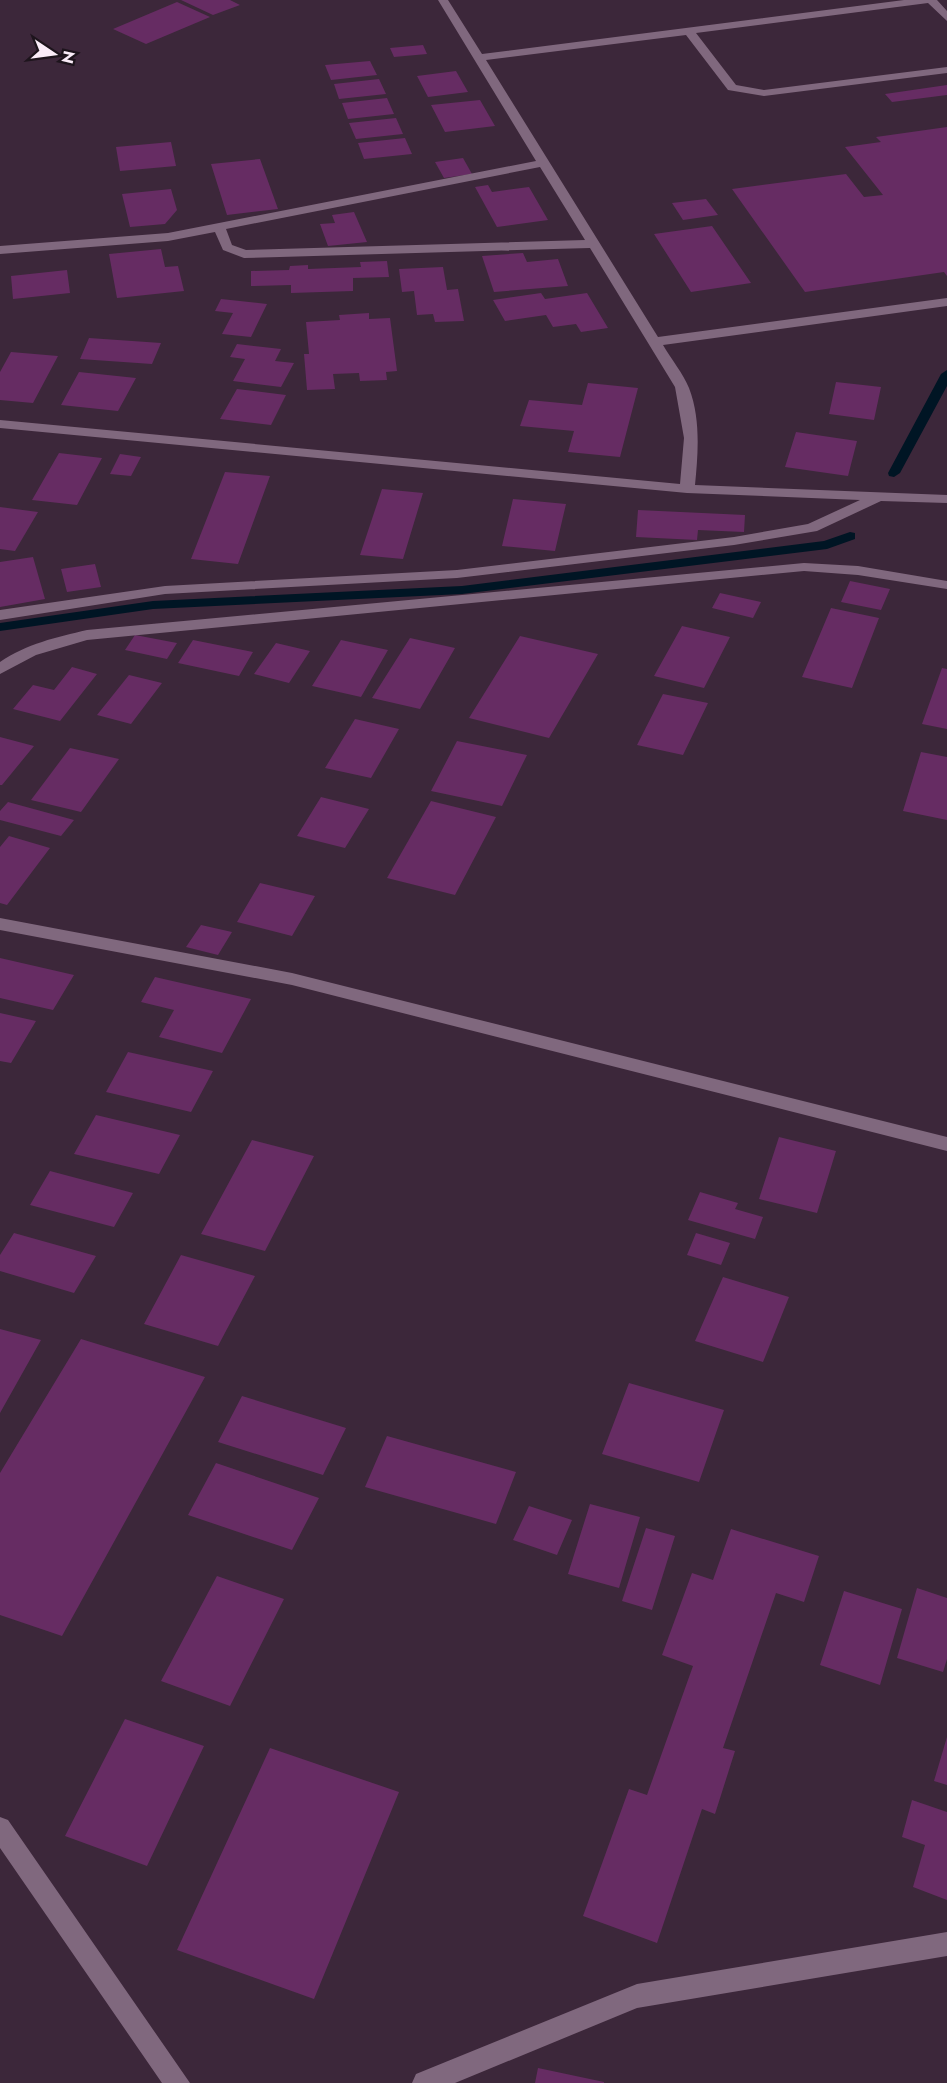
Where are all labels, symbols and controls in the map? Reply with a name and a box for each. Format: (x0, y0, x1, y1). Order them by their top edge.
north arrow (24, 24, 84, 84)
text: N (55, 48, 81, 66)

